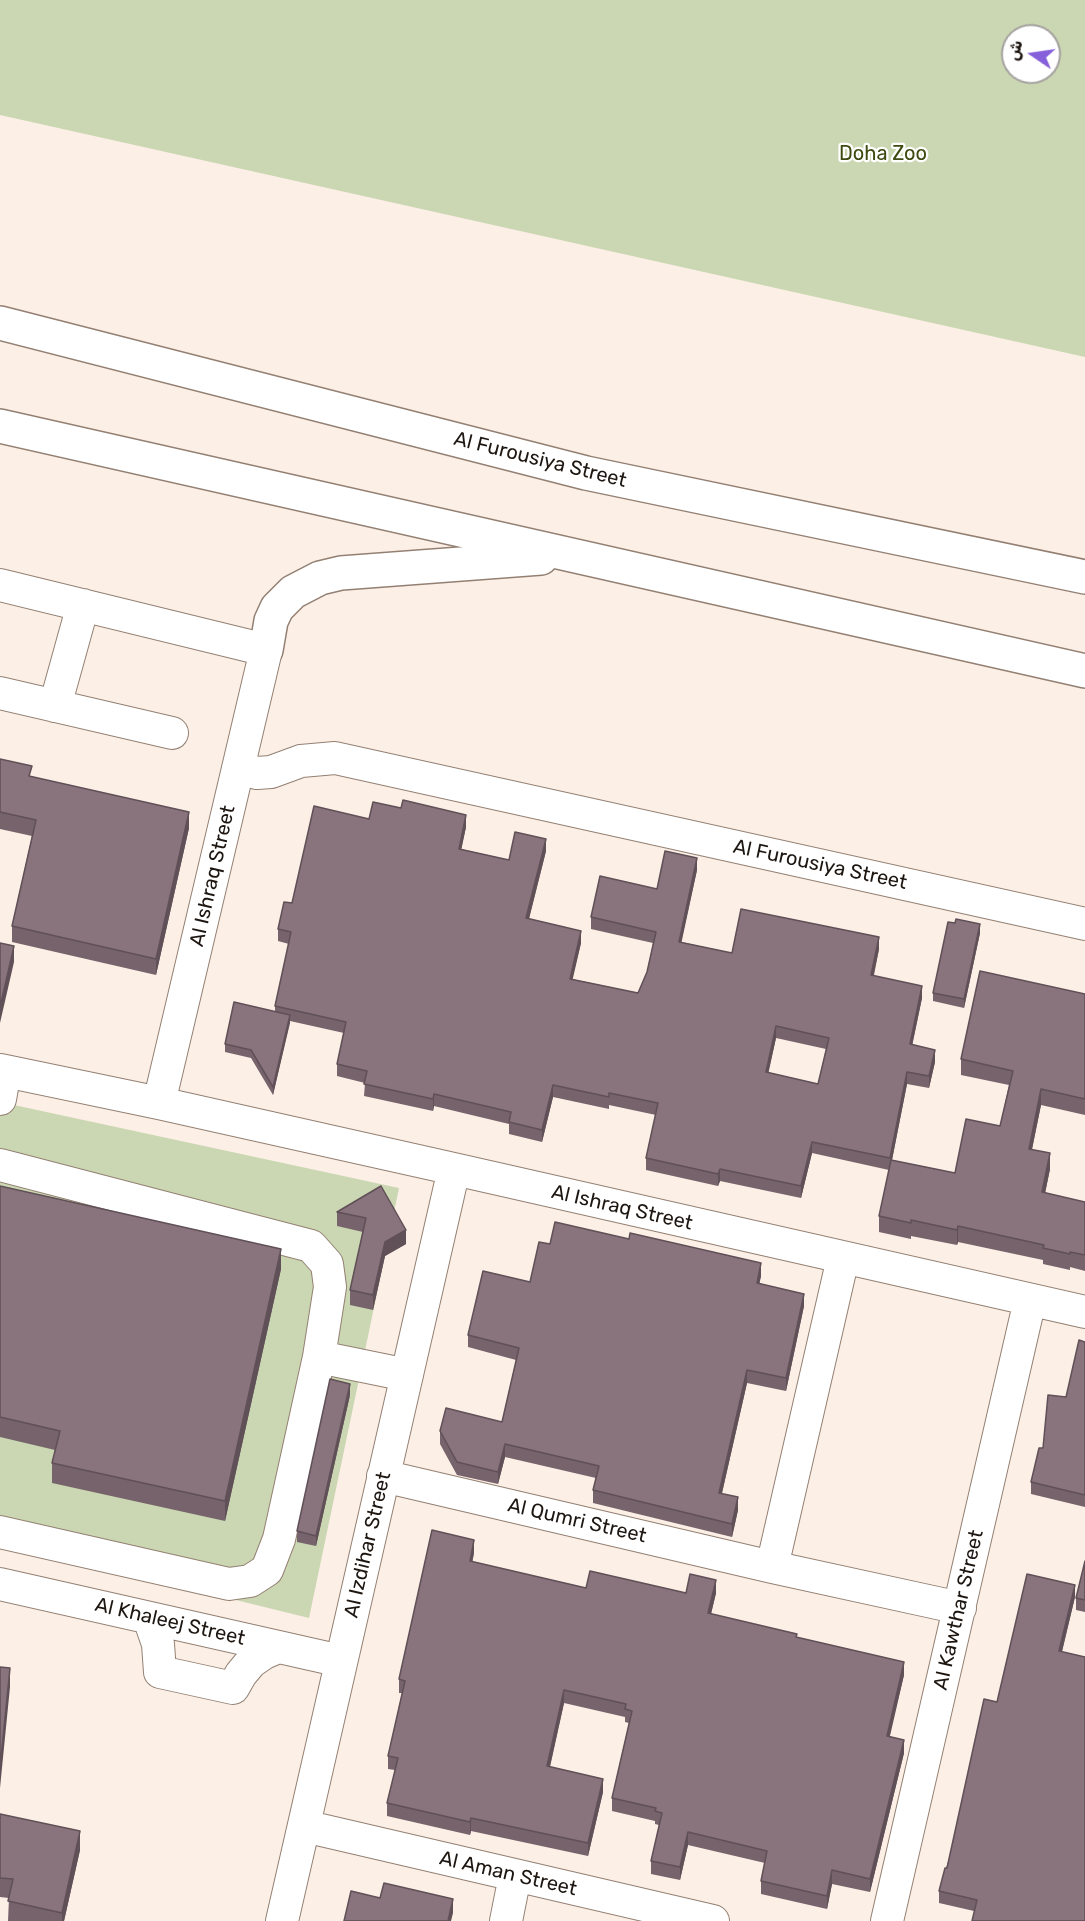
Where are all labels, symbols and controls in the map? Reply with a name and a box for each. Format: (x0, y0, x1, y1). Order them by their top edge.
north arrow (1001, 24, 1061, 84)
text: ش (1003, 38, 1026, 62)
park label: Doha Zoo (839, 142, 927, 166)
street label: Al Furousiya Street (451, 427, 629, 493)
street label: Al Ishraq Street (185, 803, 241, 949)
street label: Al Furousiya Street (731, 835, 909, 895)
street label: Al Ishraq Street (549, 1180, 695, 1236)
street label: Al Izdihar Street (340, 1470, 396, 1620)
street label: Al Qumri Street (505, 1493, 649, 1549)
street label: Al Kawthar Street (929, 1528, 989, 1692)
street label: Al Khaleej Street (93, 1593, 247, 1651)
street label: Al Aman Street (437, 1847, 579, 1901)

